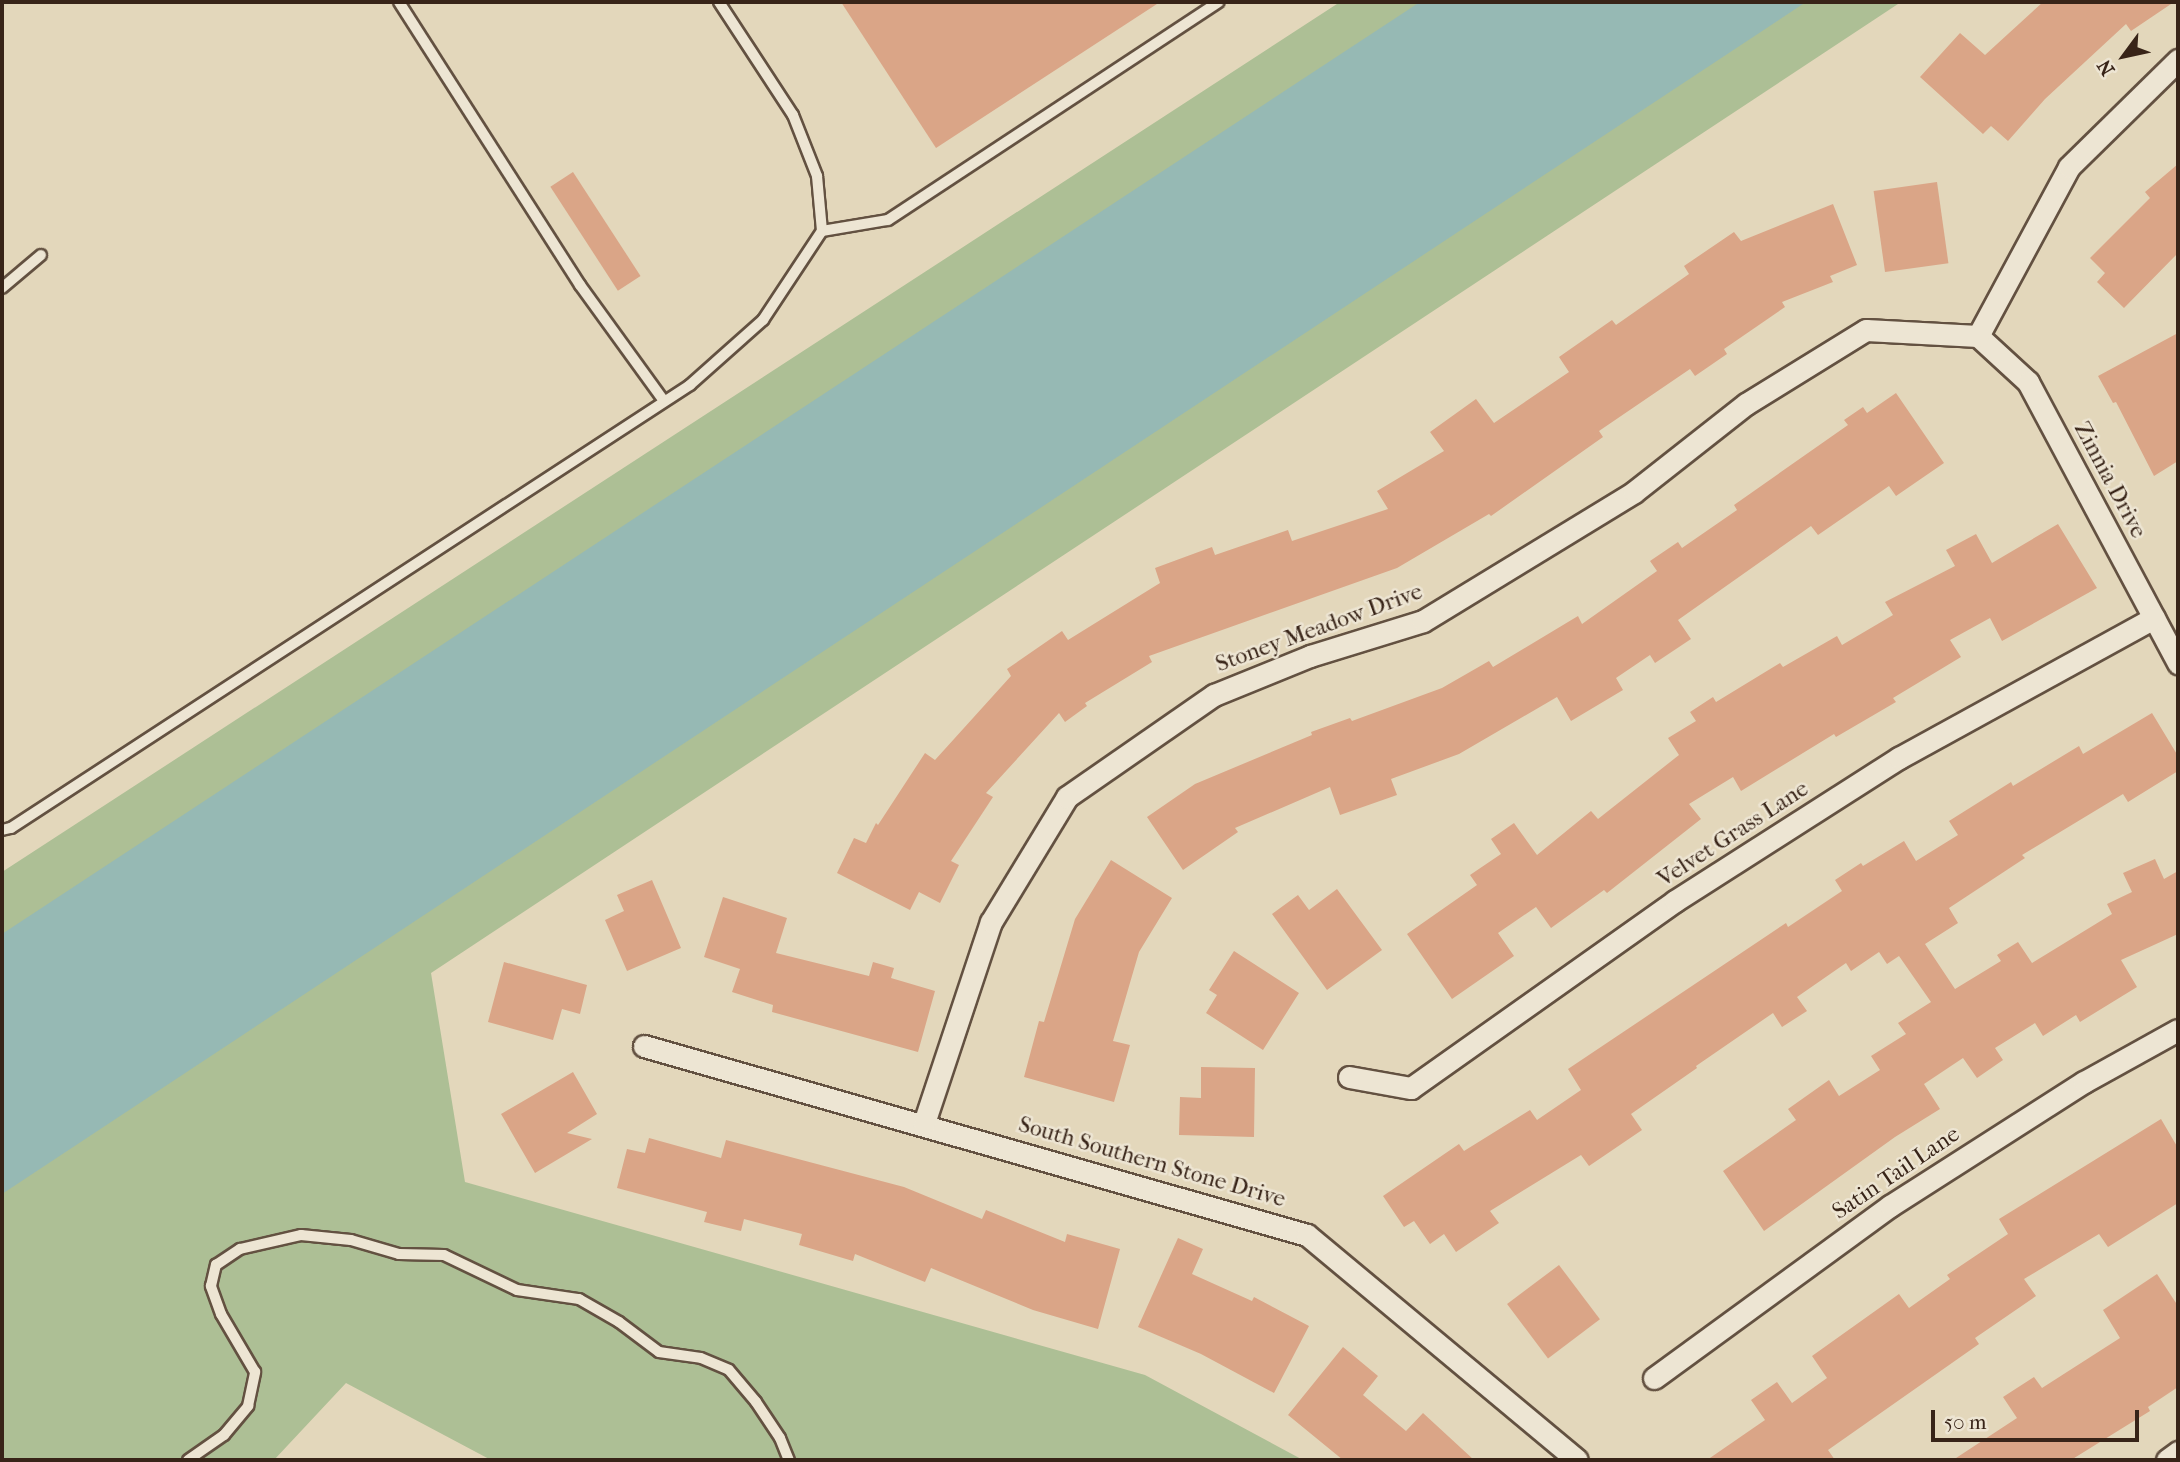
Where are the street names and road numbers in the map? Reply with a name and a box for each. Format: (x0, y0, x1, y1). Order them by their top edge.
street label: Zinnia Drive (2068, 417, 2152, 543)
street label: Stoney Meadow Drive (1212, 578, 1426, 678)
street label: Velvet Grass Lane (1652, 775, 1814, 893)
street label: South Southern Stone Drive (1015, 1111, 1289, 1213)
street label: Satin Tail Lane (1827, 1120, 1965, 1226)

